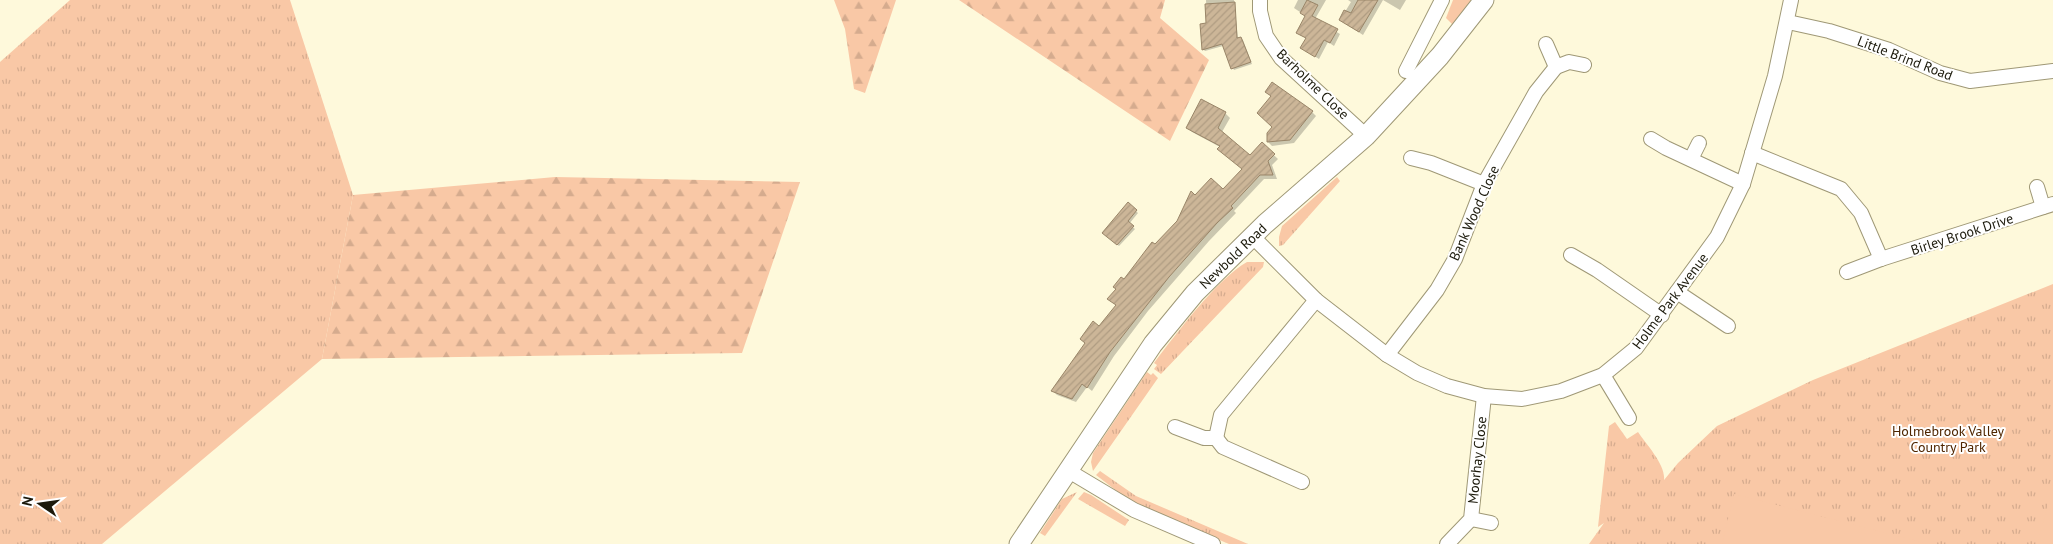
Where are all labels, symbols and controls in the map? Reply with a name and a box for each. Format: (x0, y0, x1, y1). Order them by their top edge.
street label: Little Brind Road (1855, 32, 1955, 84)
street label: Barholme Close (1273, 45, 1353, 123)
street label: Bank Wood Close (1445, 163, 1503, 263)
street label: Birley Brook Drive (1908, 209, 2016, 259)
street label: Newbold Road (1196, 219, 1270, 293)
street label: Holme Park Avenue (1628, 249, 1712, 353)
street label: Moorhay Close (1463, 415, 1491, 505)
park label: Holmebrook Valley Country Park (1892, 422, 2005, 456)
north arrow (15, 479, 65, 529)
text: N (18, 495, 37, 508)

